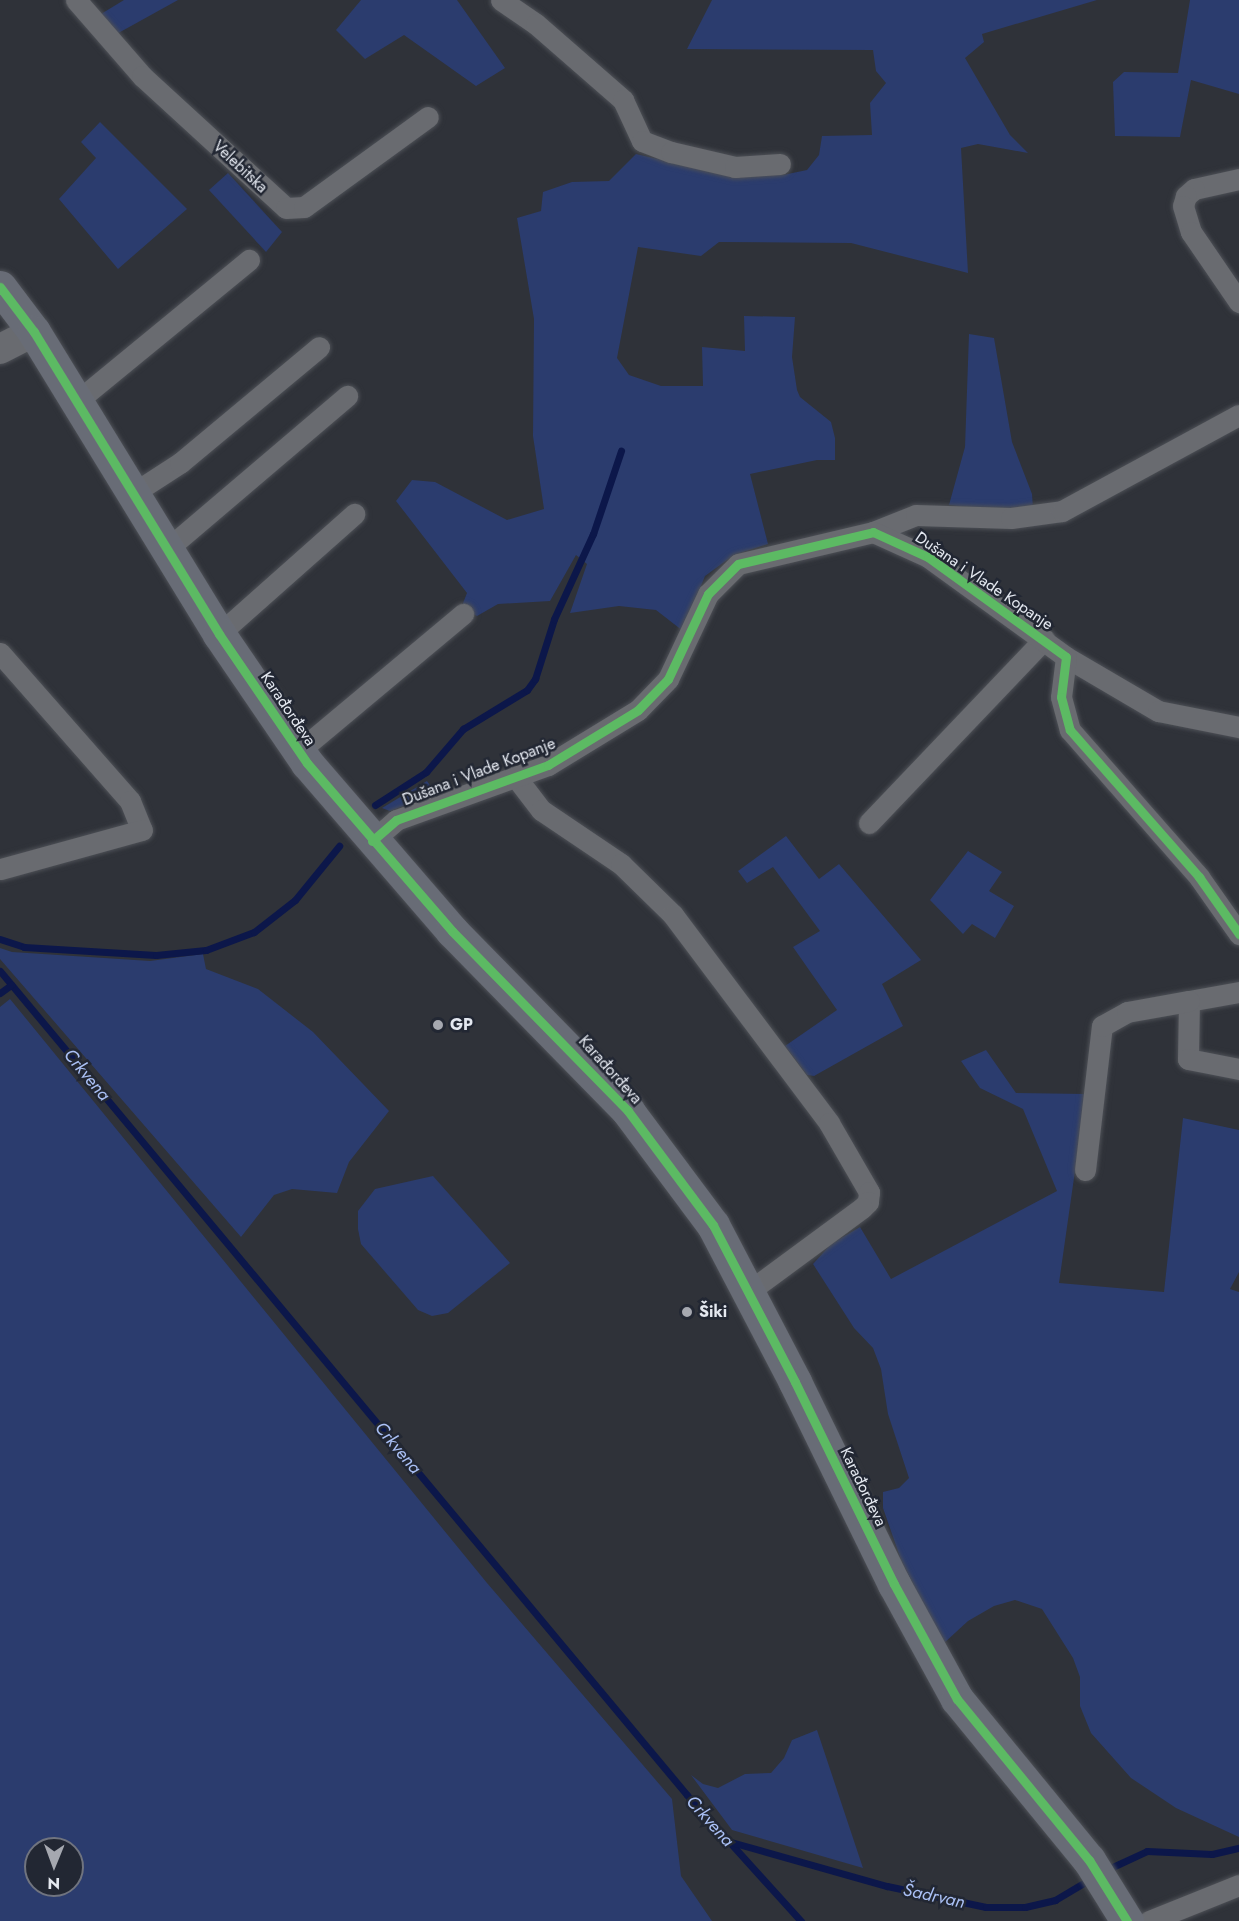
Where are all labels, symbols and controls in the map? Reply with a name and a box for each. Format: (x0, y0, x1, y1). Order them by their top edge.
street label: Velebitska (209, 137, 271, 197)
street label: Dušana i Vlade Kopanje (911, 528, 1057, 634)
street label: Karađorđeva (256, 668, 320, 750)
street label: Dušana i Vlade Kopanje (400, 734, 558, 810)
place label: GP (450, 1015, 473, 1035)
marker: GP (431, 1018, 445, 1032)
street label: Karađorđeva (574, 1032, 646, 1108)
water label: Crkvena (59, 1045, 115, 1105)
place label: Šiki (699, 1302, 727, 1322)
marker: Šiki (680, 1305, 694, 1319)
water label: Crkvena (370, 1418, 426, 1478)
street label: Karađorđeva (836, 1445, 890, 1529)
water label: Crkvena (681, 1791, 739, 1851)
north arrow (24, 1837, 84, 1897)
text: N (47, 1872, 60, 1895)
water label: Šadrvan (901, 1879, 967, 1913)

